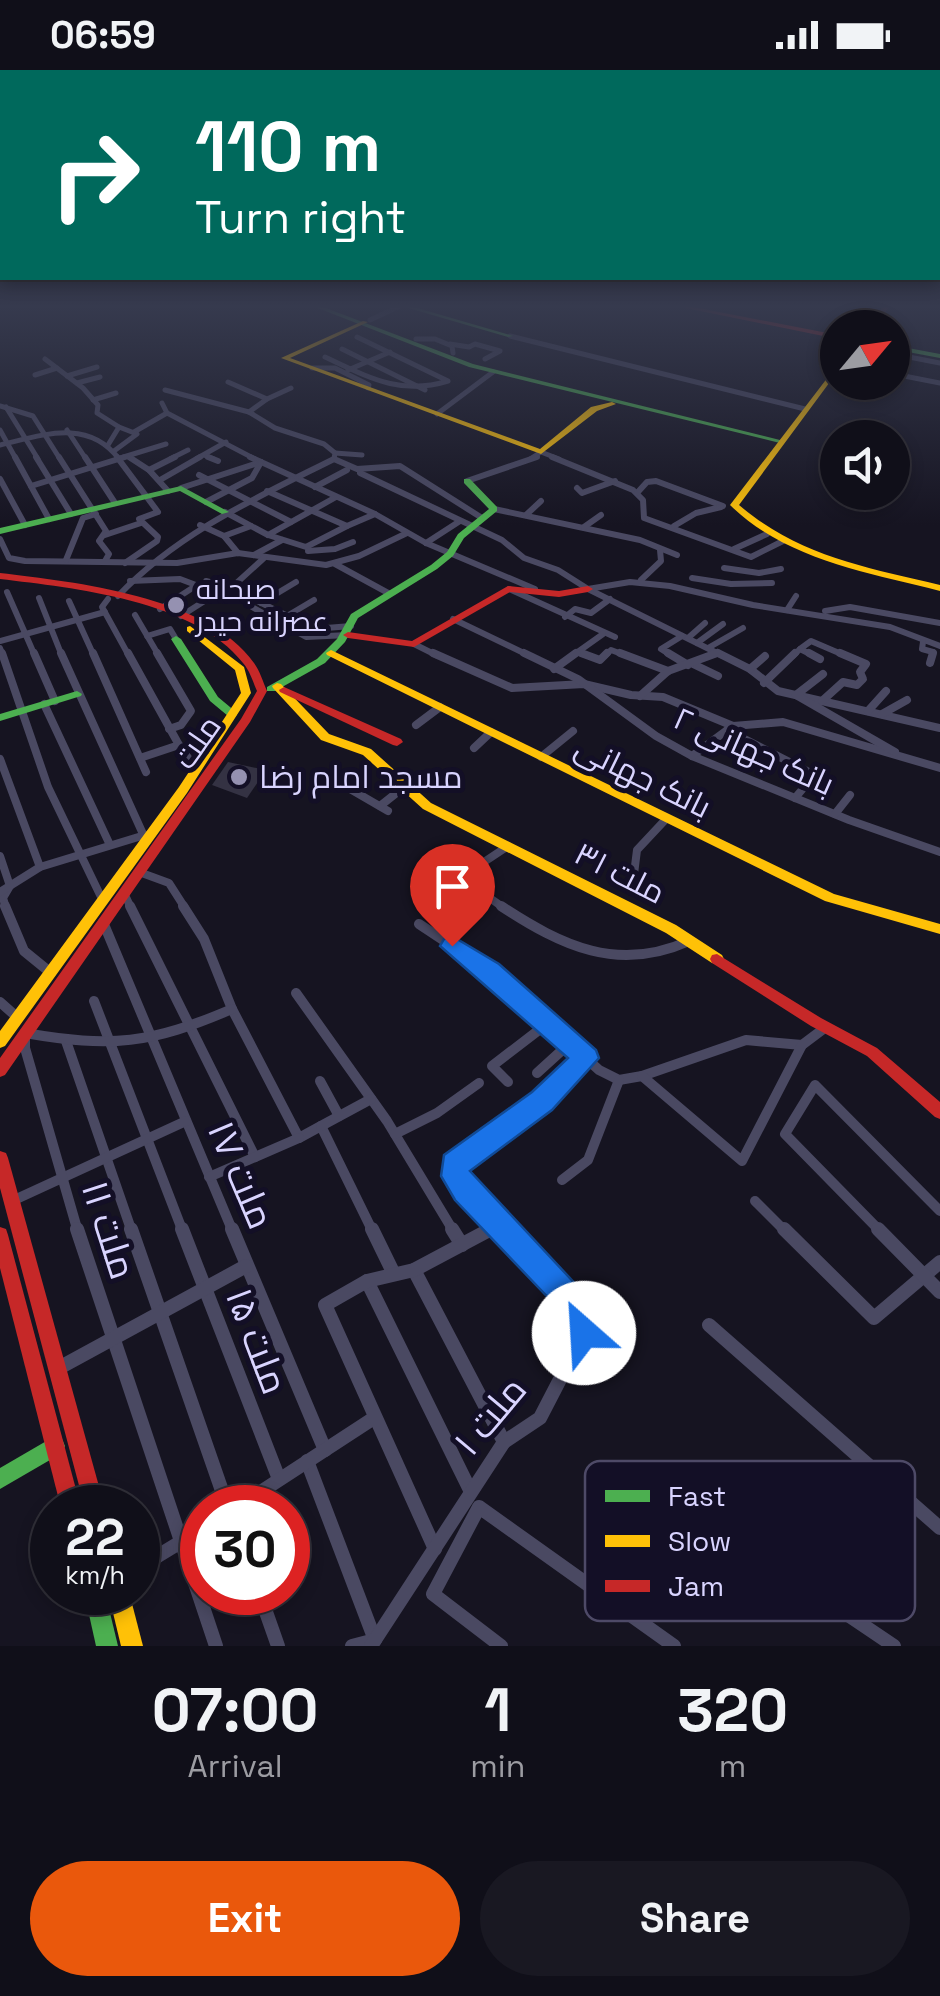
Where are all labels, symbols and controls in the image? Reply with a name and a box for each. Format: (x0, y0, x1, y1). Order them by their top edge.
text: 06:59 (50, 11, 156, 59)
text: 110 m (195, 102, 381, 191)
icon: right (30, 110, 160, 240)
text: Turn right (195, 189, 406, 246)
north arrow (820, 310, 910, 400)
map controls (820, 310, 910, 510)
button: sound (820, 420, 910, 510)
place label: صبحانه عصرانه حیدر (194, 571, 328, 639)
marker: صبحانه عصرانه حیدر (165, 594, 187, 616)
street label: بانک جهانی ۲ (668, 698, 840, 804)
street label: ملت (164, 707, 230, 777)
street label: بانک جهانی (569, 727, 717, 827)
place label: مسجد امام رضا (259, 757, 463, 799)
marker: مسجد امام رضا (228, 766, 250, 788)
street label: ملت ۳۱ (568, 833, 672, 913)
pin (410, 844, 495, 947)
icon: arrive (425, 859, 480, 914)
street label: ملت ۱۷ (197, 1114, 285, 1236)
street label: ملت ۱۱ (71, 1175, 147, 1285)
street label: ملت ۱۵ (215, 1281, 299, 1401)
position arrow (532, 1281, 636, 1385)
street label: ملت ۱ (443, 1367, 537, 1465)
legend (585, 1461, 915, 1621)
text: Fast (668, 1478, 726, 1514)
speed limit sign: 30 (180, 1485, 310, 1615)
text: 22 (65, 1506, 125, 1570)
text: Slow (668, 1523, 731, 1559)
text: km/h (65, 1559, 125, 1591)
text: Jam (668, 1568, 724, 1604)
text: 07:00 (152, 1672, 318, 1749)
text: 1 (484, 1672, 511, 1749)
text: 320 (677, 1672, 788, 1749)
text: Arrival (188, 1746, 283, 1786)
text: min (470, 1746, 525, 1786)
text: m (719, 1746, 746, 1786)
button: Exit (30, 1861, 460, 1976)
button: Share (480, 1861, 910, 1976)

